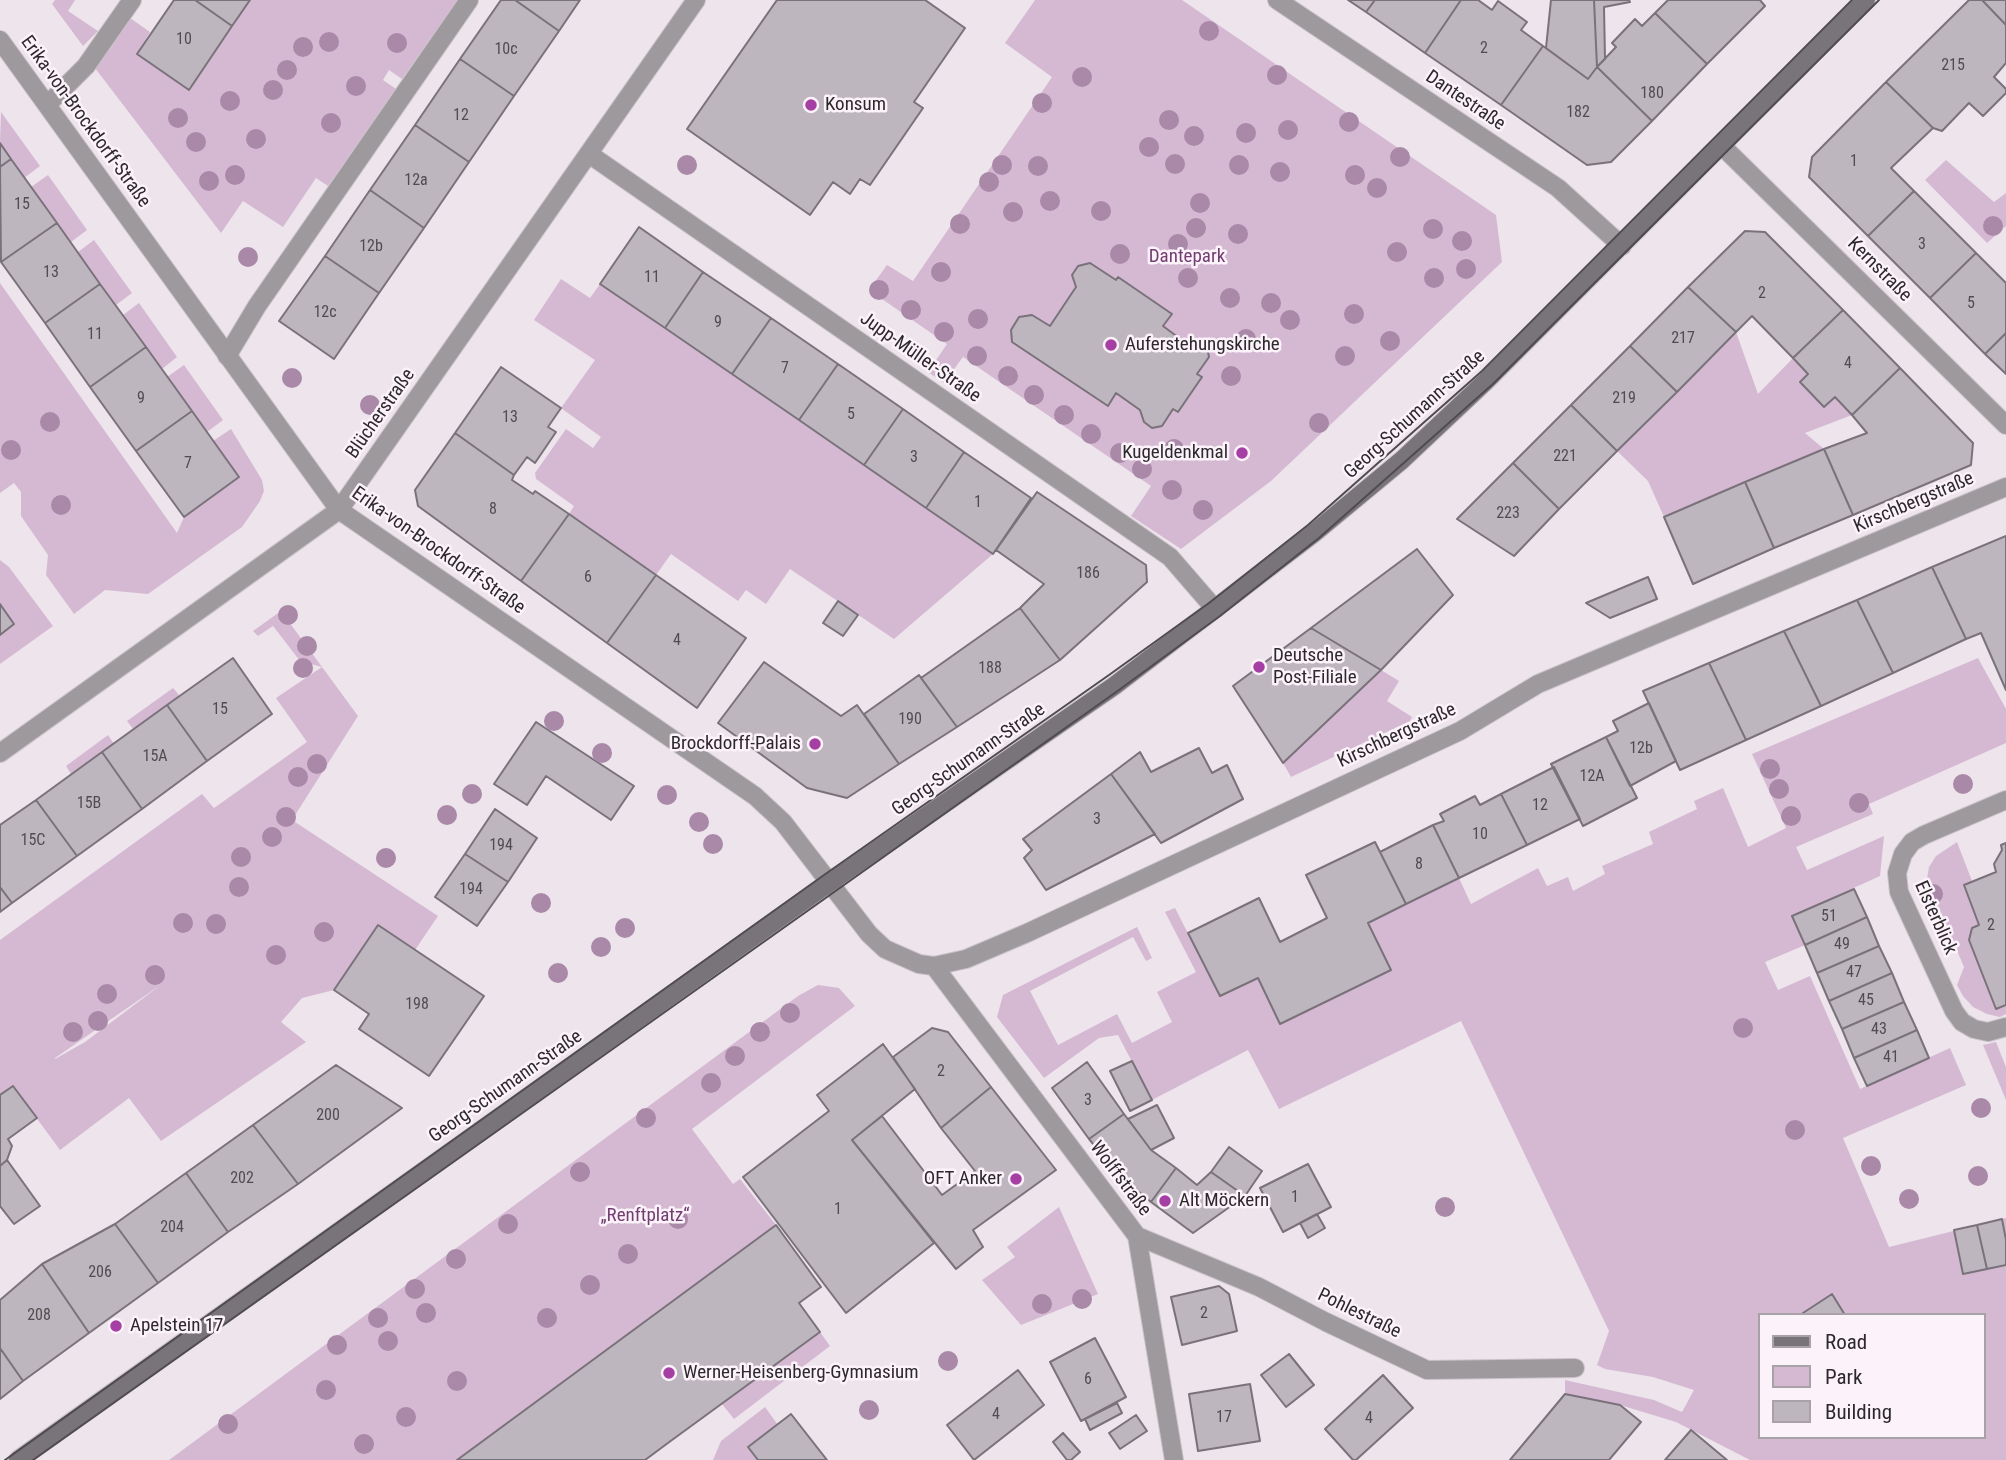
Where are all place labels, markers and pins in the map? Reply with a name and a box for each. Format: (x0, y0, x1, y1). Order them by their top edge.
place label: Konsum (825, 94, 886, 116)
marker: Konsum (803, 97, 819, 113)
place label: Auferstehungskirche (1125, 334, 1280, 356)
marker: Auferstehungskirche (1103, 337, 1119, 353)
place label: Kugeldenkmal (1122, 442, 1228, 464)
marker: Kugeldenkmal (1234, 445, 1250, 461)
place label: Deutsche Post-Filiale (1273, 645, 1357, 689)
marker: Deutsche Post-Filiale (1251, 659, 1267, 675)
place label: Brockdorff-Palais (671, 733, 801, 755)
marker: Brockdorff-Palais (807, 736, 823, 752)
place label: OFT Anker (924, 1168, 1002, 1190)
marker: OFT Anker (1008, 1171, 1024, 1187)
place label: Alt Möckern (1179, 1190, 1269, 1212)
marker: Alt Möckern (1157, 1193, 1173, 1209)
place label: Apelstein 17 (130, 1315, 223, 1337)
marker: Apelstein 17 (108, 1318, 124, 1334)
place label: Werner-Heisenberg-Gymnasium (683, 1362, 919, 1384)
marker: Werner-Heisenberg-Gymnasium (661, 1365, 677, 1381)

